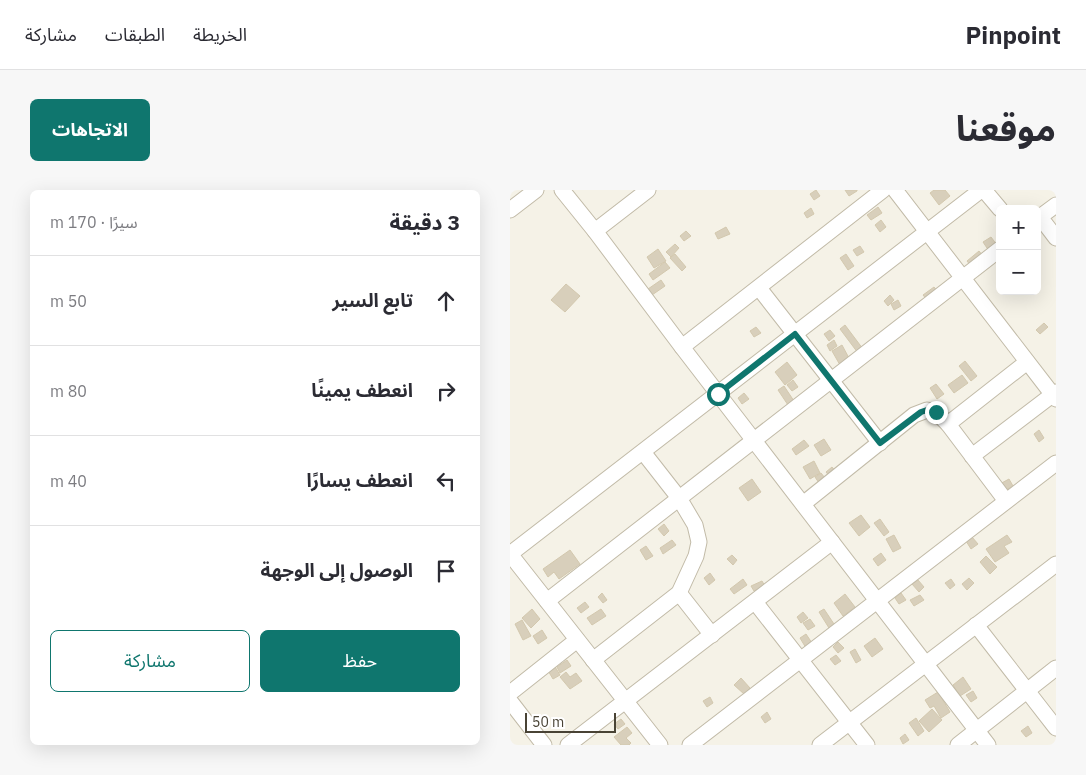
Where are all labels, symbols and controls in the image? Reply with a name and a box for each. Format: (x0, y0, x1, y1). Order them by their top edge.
text: Pinpoint (966, 19, 1061, 51)
text: مشاركة (25, 23, 77, 46)
text: الطبقات (105, 23, 165, 46)
text: الخريطة (193, 23, 247, 46)
button: الاتجاهات (30, 99, 150, 161)
text: موقعنا (956, 105, 1056, 151)
map controls (996, 205, 1041, 295)
button: + (996, 205, 1041, 250)
text: 3 دقيقة (390, 208, 460, 236)
text: سيرًا · 170 m (50, 212, 138, 232)
button: − (996, 250, 1041, 295)
icon: ahead (432, 287, 460, 315)
text: تابع السير (332, 288, 413, 312)
text: 50 m (50, 291, 87, 311)
icon: right (432, 377, 460, 405)
text: انعطف يمينًا (311, 378, 413, 402)
text: 80 m (50, 381, 87, 401)
route start (707, 383, 730, 406)
route end (925, 401, 948, 424)
icon: left (432, 467, 460, 495)
text: انعطف يسارًا (306, 468, 413, 492)
text: 40 m (50, 471, 87, 491)
icon: arrive (432, 557, 460, 585)
text: الوصول إلى الوجهة (261, 558, 413, 582)
button: مشاركة (50, 630, 250, 692)
button: حفظ (260, 630, 460, 692)
scale bar (525, 710, 616, 733)
text: 50 m (532, 713, 564, 731)

